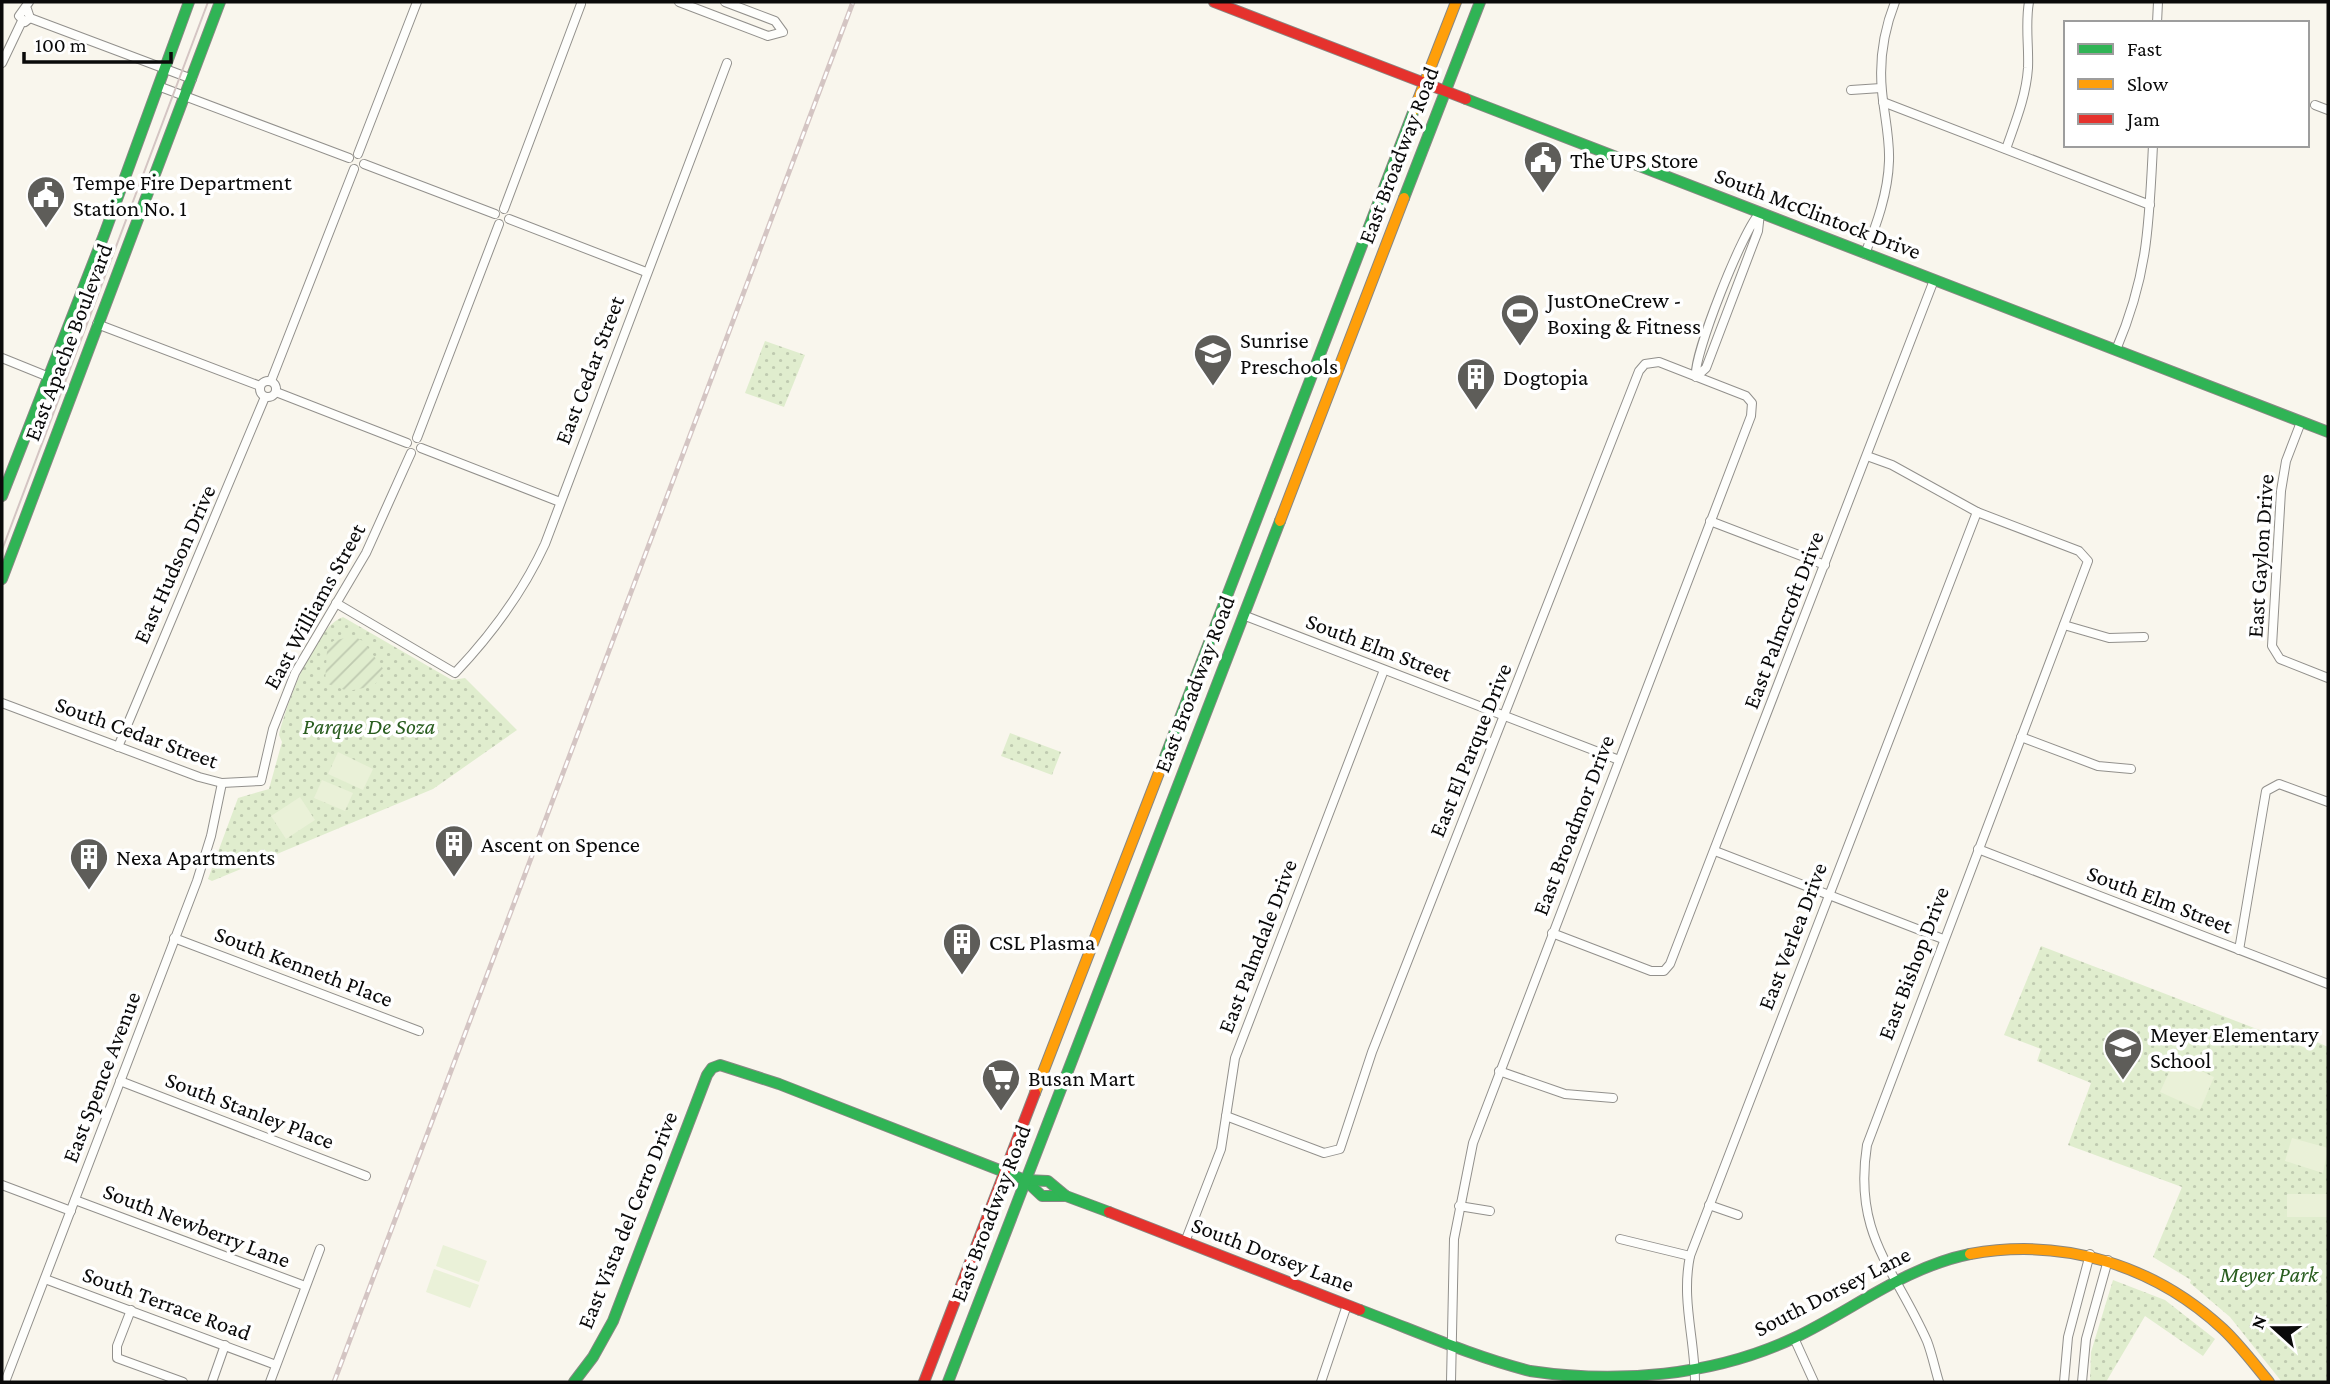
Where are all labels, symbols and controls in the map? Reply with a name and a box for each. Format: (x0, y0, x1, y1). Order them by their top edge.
scale bar (24, 21, 172, 65)
legend (2064, 21, 2309, 147)
text: 100 m (35, 33, 87, 57)
text: Fast (2127, 37, 2163, 61)
street label: East Broadway Road (1352, 63, 1444, 247)
text: Slow (2127, 72, 2169, 96)
text: Jam (2125, 107, 2160, 131)
public building icon: The UPS Store (1522, 139, 1564, 194)
place label: The UPS Store (1570, 147, 1698, 173)
street label: South McClintock Drive (1711, 162, 1925, 264)
place label: Tempe Fire Department Station No. 1 (73, 169, 292, 221)
public building icon: Tempe Fire Department Station No. 1 (25, 174, 67, 229)
street label: East Apache Boulevard (18, 240, 118, 444)
place label: JustOneCrew - Boxing & Fitness (1545, 287, 1701, 339)
street label: East Cedar Street (549, 292, 629, 448)
sports icon: JustOneCrew - Boxing & Fitness (1499, 292, 1541, 347)
place label: Sunrise Preschools (1240, 327, 1338, 379)
school or university icon: Sunrise Preschools (1192, 332, 1234, 387)
building icon: Dogtopia (1455, 356, 1497, 411)
place label: Dogtopia (1503, 364, 1589, 390)
street label: East Gaylon Drive (2241, 473, 2279, 639)
street label: East Hudson Drive (127, 481, 221, 647)
street label: East Williams Street (258, 518, 370, 693)
street label: East Palmcroft Drive (1737, 528, 1829, 712)
street label: East Broadway Road (1148, 592, 1240, 776)
street label: South Elm Street (1303, 607, 1456, 687)
street label: East El Parque Drive (1423, 659, 1517, 841)
street label: South Cedar Street (52, 690, 222, 774)
park label: Parque De Soza (303, 713, 436, 739)
street label: East Broadmor Drive (1527, 731, 1619, 919)
building icon: Ascent on Spence (433, 823, 475, 878)
place label: Ascent on Spence (481, 831, 640, 857)
building icon: Nexa Apartments (68, 836, 110, 891)
place label: Nexa Apartments (116, 844, 275, 870)
street label: East Palmdale Drive (1212, 856, 1302, 1036)
street label: East Verlea Drive (1752, 859, 1832, 1013)
street label: South Elm Street (2084, 859, 2237, 939)
street label: East Bishop Drive (1872, 883, 1954, 1043)
street label: South Kenneth Place (211, 920, 397, 1012)
building icon: CSL Plasma (941, 921, 983, 976)
place label: CSL Plasma (989, 929, 1096, 955)
street label: East Spence Avenue (56, 988, 146, 1166)
place label: Meyer Elementary School (2150, 1021, 2319, 1073)
school or university icon: Meyer Elementary School (2102, 1026, 2144, 1081)
supermarket icon: Busan Mart (980, 1057, 1022, 1112)
place label: Busan Mart (1028, 1065, 1135, 1091)
street label: South Stanley Place (162, 1066, 338, 1154)
street label: East Vista del Cerro Drive (571, 1108, 683, 1332)
street label: East Broadway Road (944, 1121, 1036, 1305)
street label: South Newberry Lane (100, 1177, 294, 1273)
street label: South Dorsey Lane (1188, 1211, 1358, 1297)
street label: South Dorsey Lane (1749, 1240, 1915, 1342)
street label: South Terrace Road (79, 1260, 255, 1346)
park label: Meyer Park (2219, 1261, 2319, 1287)
north arrow (2239, 1293, 2309, 1363)
text: N (2246, 1312, 2271, 1332)

